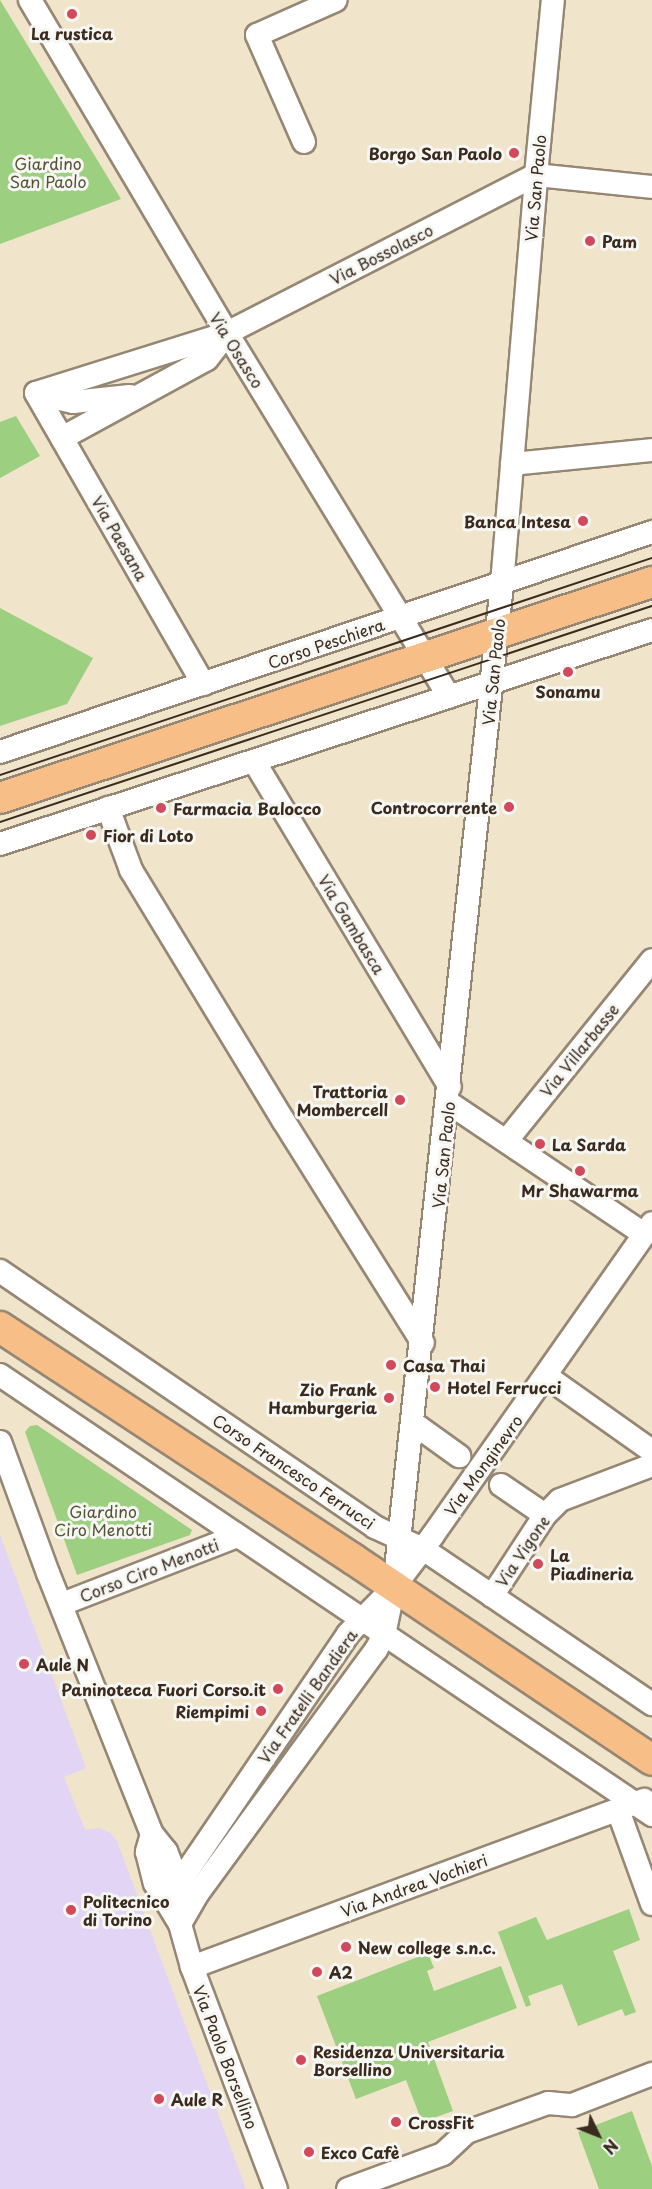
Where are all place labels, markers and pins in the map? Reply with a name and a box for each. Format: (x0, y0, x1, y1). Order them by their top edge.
marker: La rustica (65, 7, 79, 21)
place label: La rustica (30, 23, 114, 43)
place label: Borgo San Paolo (369, 143, 502, 163)
marker: Borgo San Paolo (507, 146, 521, 160)
place label: Pam (602, 231, 637, 251)
marker: Pam (583, 234, 597, 248)
place label: Banca Intesa (464, 511, 571, 531)
marker: Banca Intesa (576, 514, 590, 528)
marker: Sonamu (561, 665, 575, 679)
place label: Sonamu (536, 681, 600, 701)
place label: Controcorrente (371, 797, 497, 817)
place label: Farmacia Balocco (173, 798, 321, 818)
marker: Controcorrente (502, 800, 516, 814)
marker: Farmacia Balocco (154, 801, 168, 815)
place label: Fior di Loto (103, 825, 195, 845)
marker: Fior di Loto (84, 828, 98, 842)
place label: Trattoria Mombercell (297, 1081, 388, 1119)
marker: Trattoria Mombercell (393, 1093, 407, 1107)
place label: La Sarda (552, 1134, 627, 1154)
marker: La Sarda (533, 1137, 547, 1151)
marker: Mr Shawarma (573, 1164, 587, 1178)
place label: Mr Shawarma (521, 1180, 639, 1200)
place label: Casa Thai (403, 1355, 485, 1375)
marker: Casa Thai (384, 1358, 398, 1372)
place label: Hotel Ferrucci (447, 1377, 562, 1397)
place label: Zio Frank Hamburgeria (268, 1379, 377, 1417)
marker: Hotel Ferrucci (428, 1380, 442, 1394)
marker: Zio Frank Hamburgeria (382, 1391, 396, 1405)
place label: La Piadineria (550, 1545, 634, 1583)
marker: La Piadineria (531, 1557, 545, 1571)
place label: Aule N (36, 1654, 89, 1674)
marker: Aule N (17, 1657, 31, 1671)
place label: Paninoteca Fuori Corso.it (60, 1679, 266, 1699)
marker: Paninoteca Fuori Corso.it (271, 1682, 285, 1696)
place label: Riempimi (175, 1701, 249, 1721)
marker: Riempimi (254, 1704, 268, 1718)
place label: Politecnico di Torino (83, 1891, 169, 1929)
marker: Politecnico di Torino (64, 1903, 78, 1917)
place label: New college s.n.c. (358, 1937, 497, 1957)
marker: New college s.n.c. (339, 1940, 353, 1954)
place label: A2 (329, 1962, 353, 1982)
marker: A2 (310, 1965, 324, 1979)
place label: Residenza Universitaria Borsellino (313, 2041, 505, 2079)
marker: Residenza Universitaria Borsellino (294, 2053, 308, 2067)
place label: Aule R (171, 2089, 223, 2109)
marker: Aule R (152, 2092, 166, 2106)
place label: CrossFit (408, 2112, 474, 2132)
marker: CrossFit (389, 2115, 403, 2129)
place label: Exco Cafè (321, 2142, 401, 2162)
marker: Exco Cafè (302, 2145, 316, 2159)

